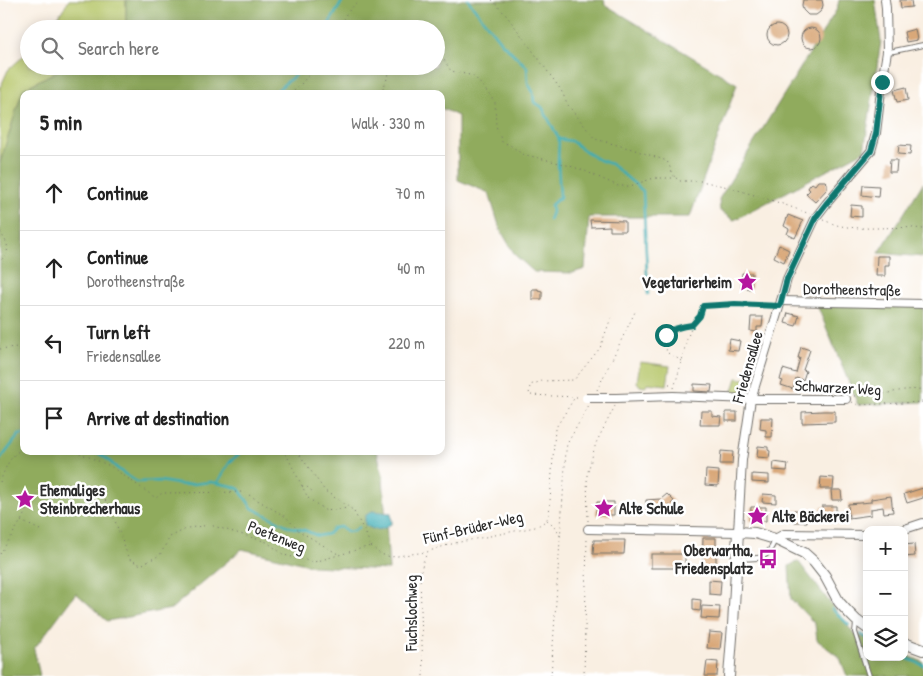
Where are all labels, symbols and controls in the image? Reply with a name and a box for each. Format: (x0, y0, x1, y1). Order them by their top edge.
search box (20, 20, 445, 75)
icon: search (38, 34, 66, 62)
text: Search here (78, 35, 159, 61)
route end (871, 71, 894, 94)
text: 5 min (40, 108, 82, 137)
text: Walk · 330 m (351, 112, 425, 134)
icon: ahead (40, 179, 68, 207)
text: Continue (87, 180, 148, 206)
text: 70 m (395, 182, 425, 204)
text: Continue (87, 244, 148, 270)
icon: ahead (40, 254, 68, 282)
text: 40 m (397, 257, 425, 279)
text: Dorotheenstraße (87, 270, 185, 292)
place label: Vegetarierheim (642, 271, 732, 294)
place icon: Vegetarierheim (736, 271, 758, 293)
street label: Dorotheenstraße (803, 277, 902, 301)
text: Turn left (87, 319, 150, 345)
route start (655, 324, 678, 347)
street label: Friedensallee (726, 328, 768, 407)
icon: left (40, 329, 68, 357)
text: 220 m (388, 332, 425, 354)
text: Friedensallee (87, 345, 161, 367)
street label: Schwarzer Weg (794, 374, 882, 400)
icon: arrive (40, 404, 68, 432)
text: Arrive at destination (87, 405, 229, 431)
place label: Ehemaliges Steinbrecherhaus (40, 479, 141, 519)
place icon: Ehemaliges Steinbrecherhaus (14, 488, 36, 510)
place icon: Alte Schule (593, 497, 615, 519)
place label: Alte Schule (619, 497, 685, 519)
street label: Fünf-Brüder-Weg (420, 505, 525, 549)
place icon: Alte Bäckerei (746, 505, 768, 527)
place label: Alte Bäckerei (772, 505, 849, 527)
street label: Poetenweg (245, 514, 309, 558)
map controls (863, 526, 908, 661)
button: + (863, 526, 908, 571)
place label: Oberwartha, Friedensplatz (674, 539, 753, 580)
bus stop icon: Oberwartha, Friedensplatz (757, 548, 779, 570)
button: − (863, 571, 908, 616)
street label: Fuchslochweg (400, 575, 422, 652)
button: layers (863, 616, 908, 661)

